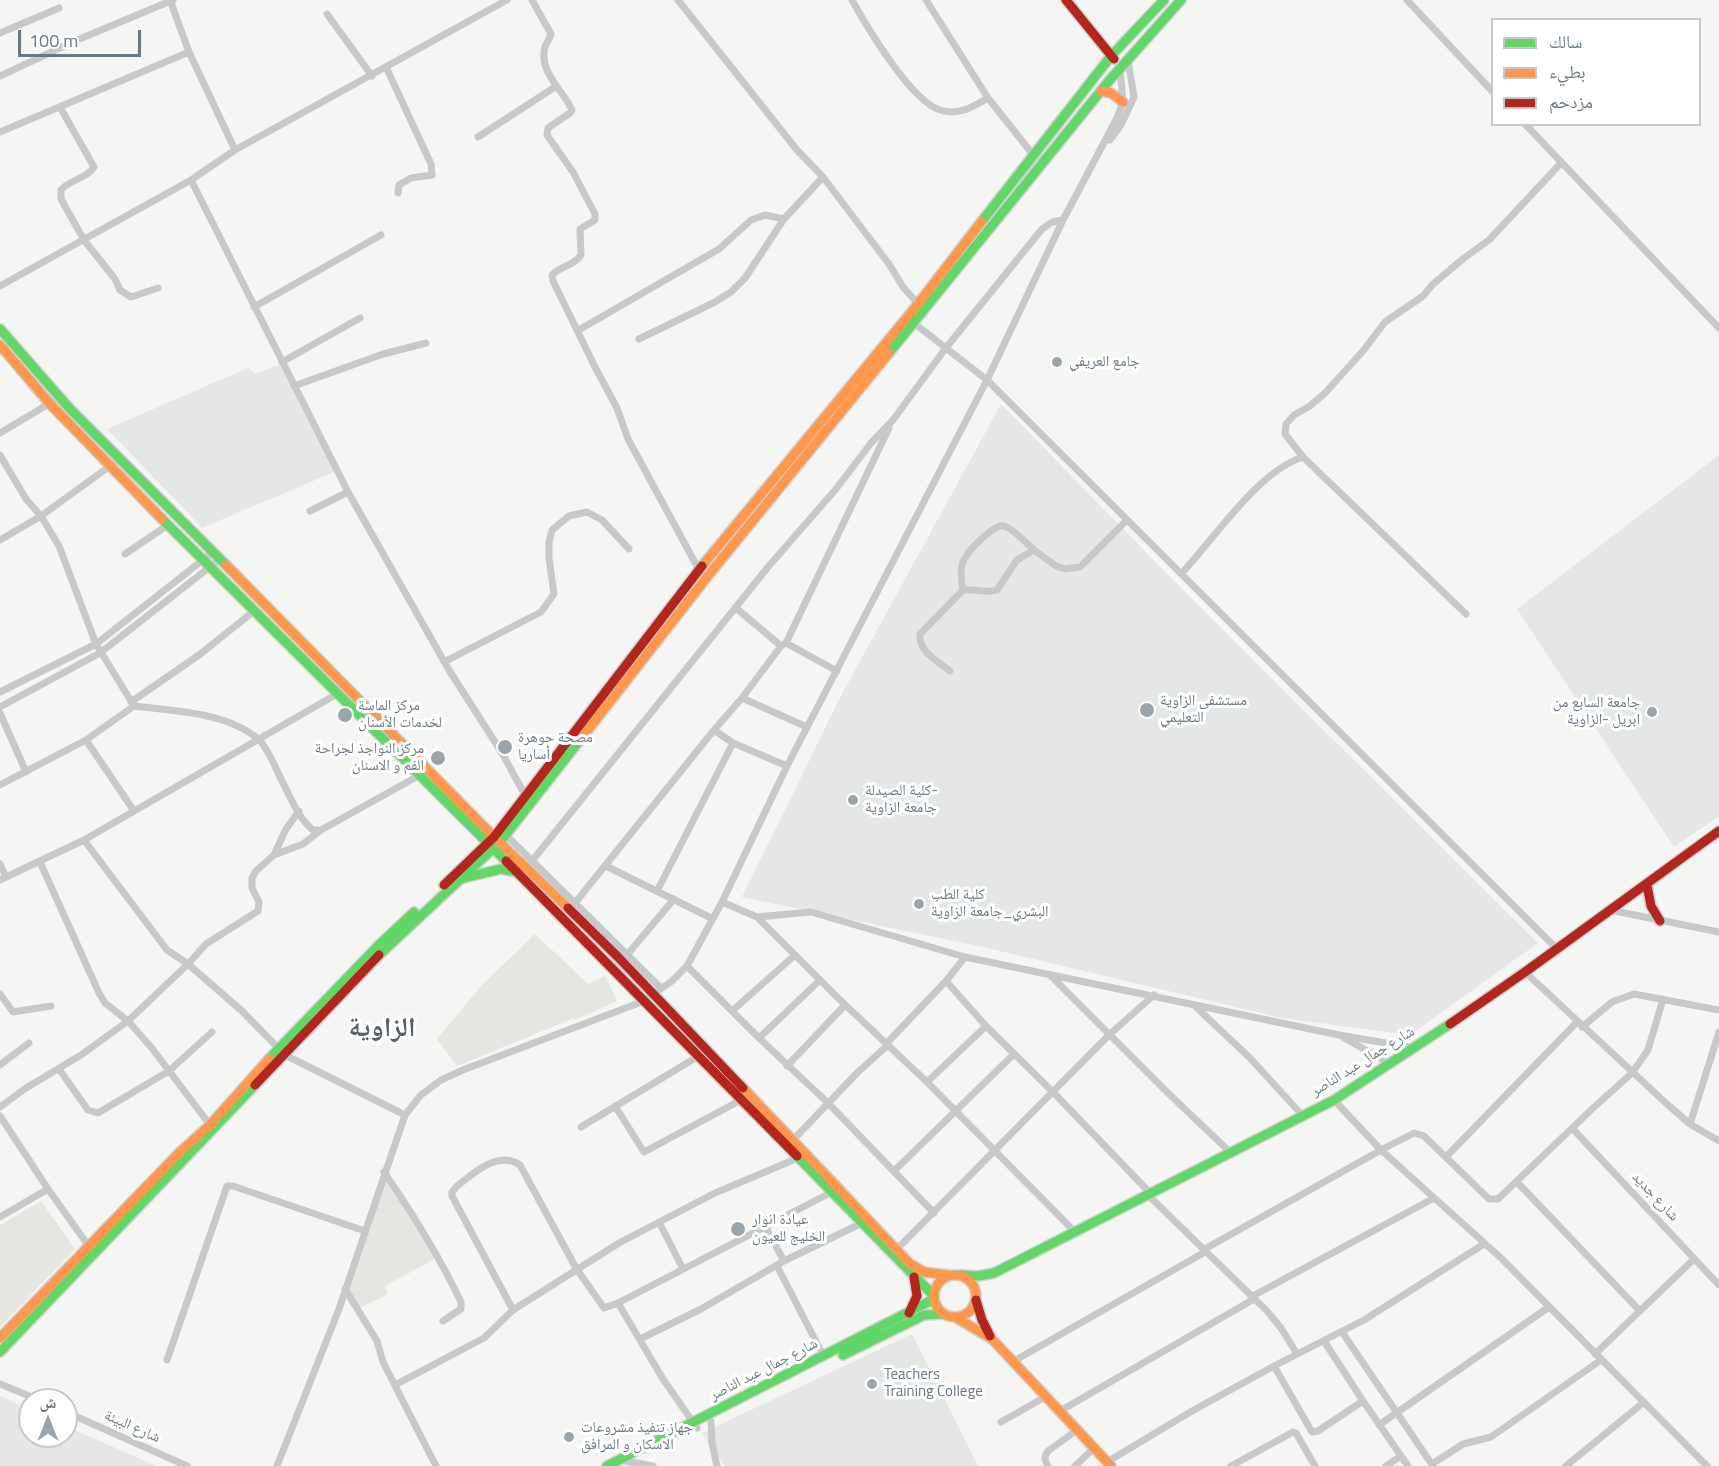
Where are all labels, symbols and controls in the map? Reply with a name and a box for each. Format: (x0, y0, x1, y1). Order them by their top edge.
scale bar (21, 18, 144, 56)
legend (1491, 18, 1701, 126)
text: 100 m (29, 27, 78, 54)
text: سالك (1549, 28, 1582, 55)
text: بطيء (1549, 58, 1586, 85)
text: مزدحم (1549, 88, 1593, 115)
place label: جامع العريفي (1069, 353, 1140, 371)
marker: جامع العريفي (1050, 355, 1064, 369)
place label: مستشفى الزاوية التعليمي (1160, 692, 1247, 727)
place label: جامعة السابع من ابريل -الزاوية (1553, 694, 1640, 729)
place label: مركز الماسة لخدمات الأسنان (358, 697, 442, 732)
marker: مستشفى الزاوية التعليمي (1138, 701, 1156, 719)
marker: جامعة السابع من ابريل -الزاوية (1645, 705, 1659, 719)
marker: مركز الماسة لخدمات الأسنان (336, 706, 354, 724)
place label: مصحة جوهرة أساريا (518, 729, 593, 764)
marker: مصحة جوهرة أساريا (496, 738, 514, 756)
place label: مركز النواجذ لجراحة الفم و الاسنان (315, 740, 424, 775)
marker: مركز النواجذ لجراحة الفم و الاسنان (429, 749, 447, 767)
place label: كلية الصيدلة- جامعة الزاوية (865, 782, 938, 817)
marker: كلية الصيدلة- جامعة الزاوية (846, 793, 860, 807)
place label: كلية الطب البشري_جامعة الزاوية (931, 886, 1049, 921)
marker: كلية الطب البشري_جامعة الزاوية (912, 897, 926, 911)
district label: الزاوية (348, 1013, 416, 1045)
street label: شارع جمال عبد الناصر (1308, 1023, 1418, 1101)
street label: شارع جديد (1628, 1169, 1682, 1225)
place label: عيادة انوار الخليج للعيون (752, 1211, 825, 1246)
marker: عيادة انوار الخليج للعيون (729, 1220, 747, 1238)
street label: شارع جمال عبد الناصر (707, 1335, 821, 1405)
place label: Teachers Training College (884, 1366, 983, 1401)
marker: Teachers Training College (865, 1377, 879, 1391)
north arrow (18, 1388, 78, 1448)
text: ش (40, 1390, 56, 1414)
street label: شارع البيئة (101, 1407, 163, 1447)
place label: جهاز تنفيذ مشروعات الاسكان و المرافق (581, 1419, 693, 1454)
marker: جهاز تنفيذ مشروعات الاسكان و المرافق (562, 1430, 576, 1444)

